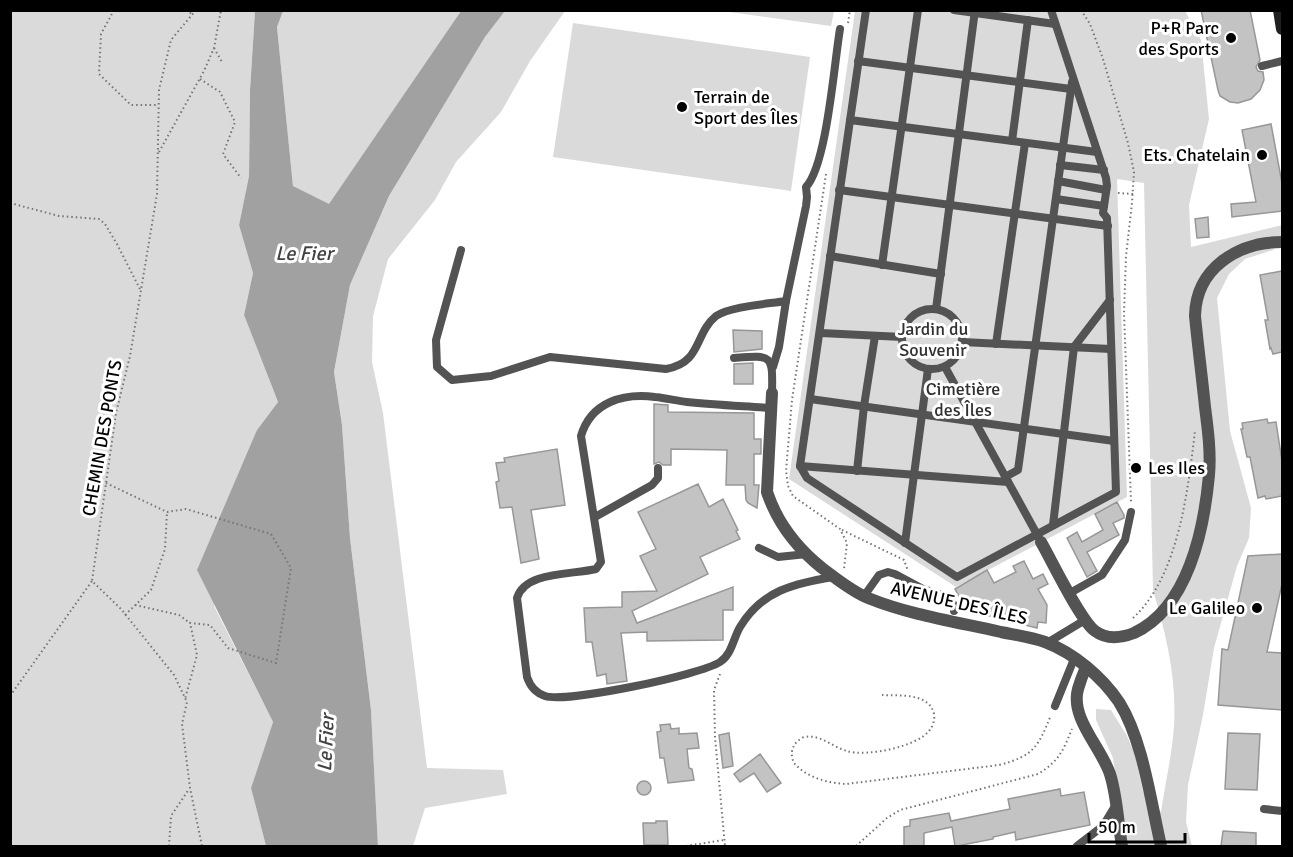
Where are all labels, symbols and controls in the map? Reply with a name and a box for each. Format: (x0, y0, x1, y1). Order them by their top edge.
place label: P+R Parc des Sports (1139, 17, 1219, 60)
marker: P+R Parc des Sports (1224, 31, 1238, 45)
place label: Terrain de Sport des Îles (694, 86, 798, 129)
marker: Terrain de Sport des Îles (675, 100, 689, 114)
place label: Ets. Chatelain (1143, 144, 1250, 166)
marker: Ets. Chatelain (1255, 148, 1269, 162)
water label: Le Fier (275, 241, 335, 266)
park label: Jardin du Souvenir (898, 318, 968, 361)
street label: CHEMIN DES PONTS (77, 358, 127, 518)
park label: Cimetière des Îles (926, 378, 1000, 421)
place label: Les Iles (1148, 457, 1205, 479)
marker: Les Iles (1129, 461, 1143, 475)
street label: AVENUE DES ÎLES (889, 577, 1029, 629)
place label: Le Galileo (1169, 597, 1245, 619)
marker: Le Galileo (1250, 601, 1264, 615)
water label: Le Fier (312, 711, 340, 772)
scale bar (1089, 806, 1185, 844)
text: 50 m (1098, 816, 1136, 838)

